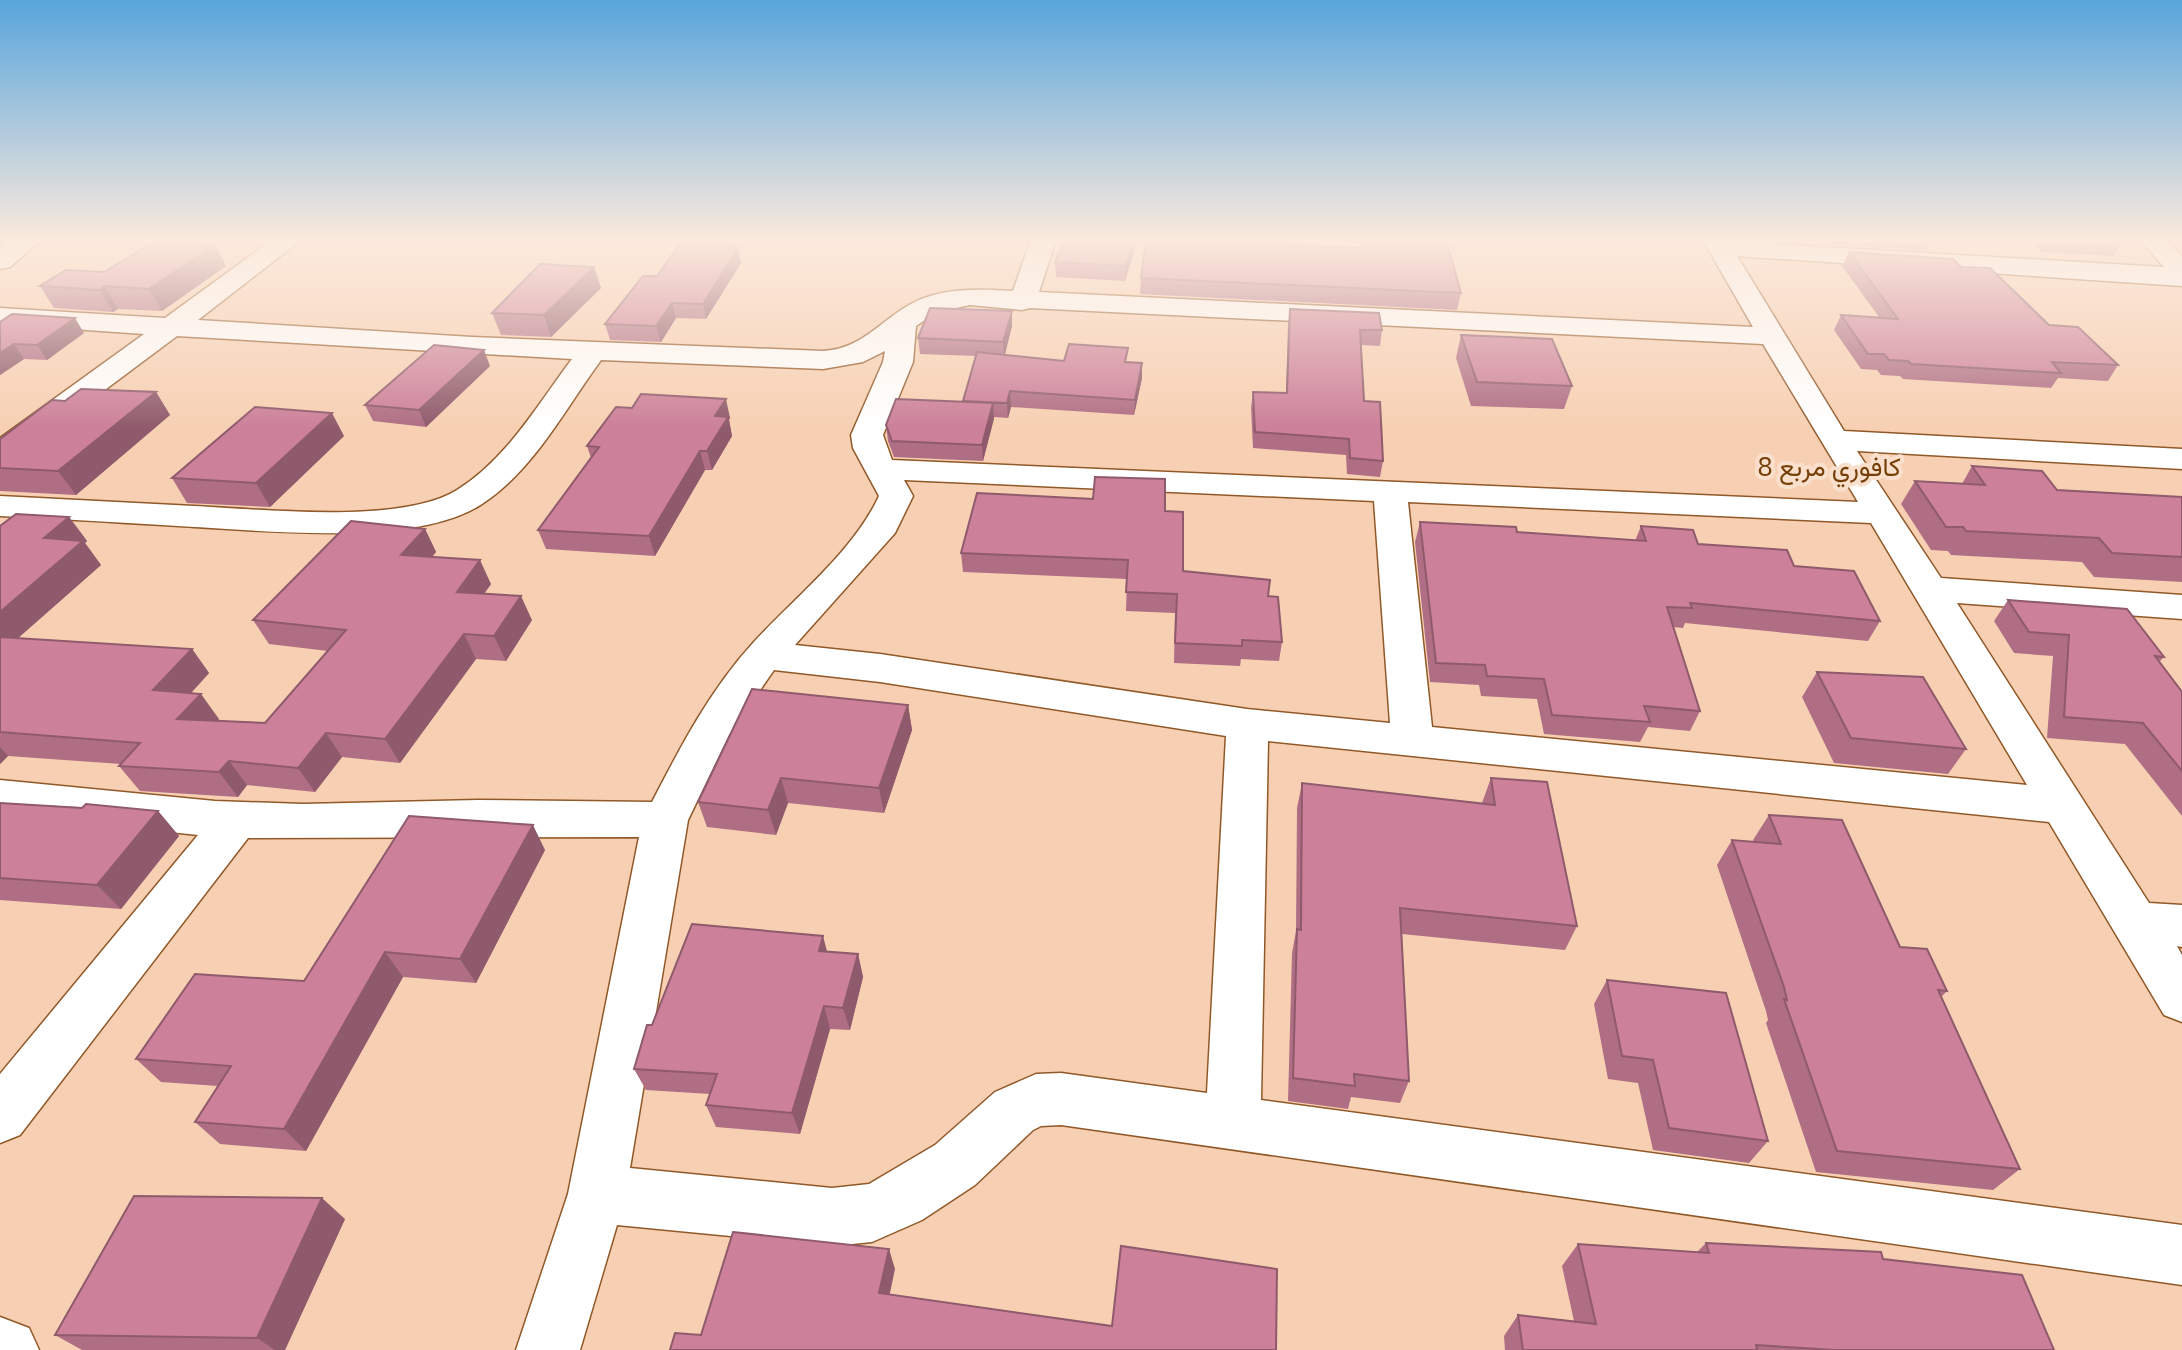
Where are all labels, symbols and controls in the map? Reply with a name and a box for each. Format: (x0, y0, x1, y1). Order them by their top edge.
district label: كافوري مربع 8 (1757, 449, 1901, 488)

